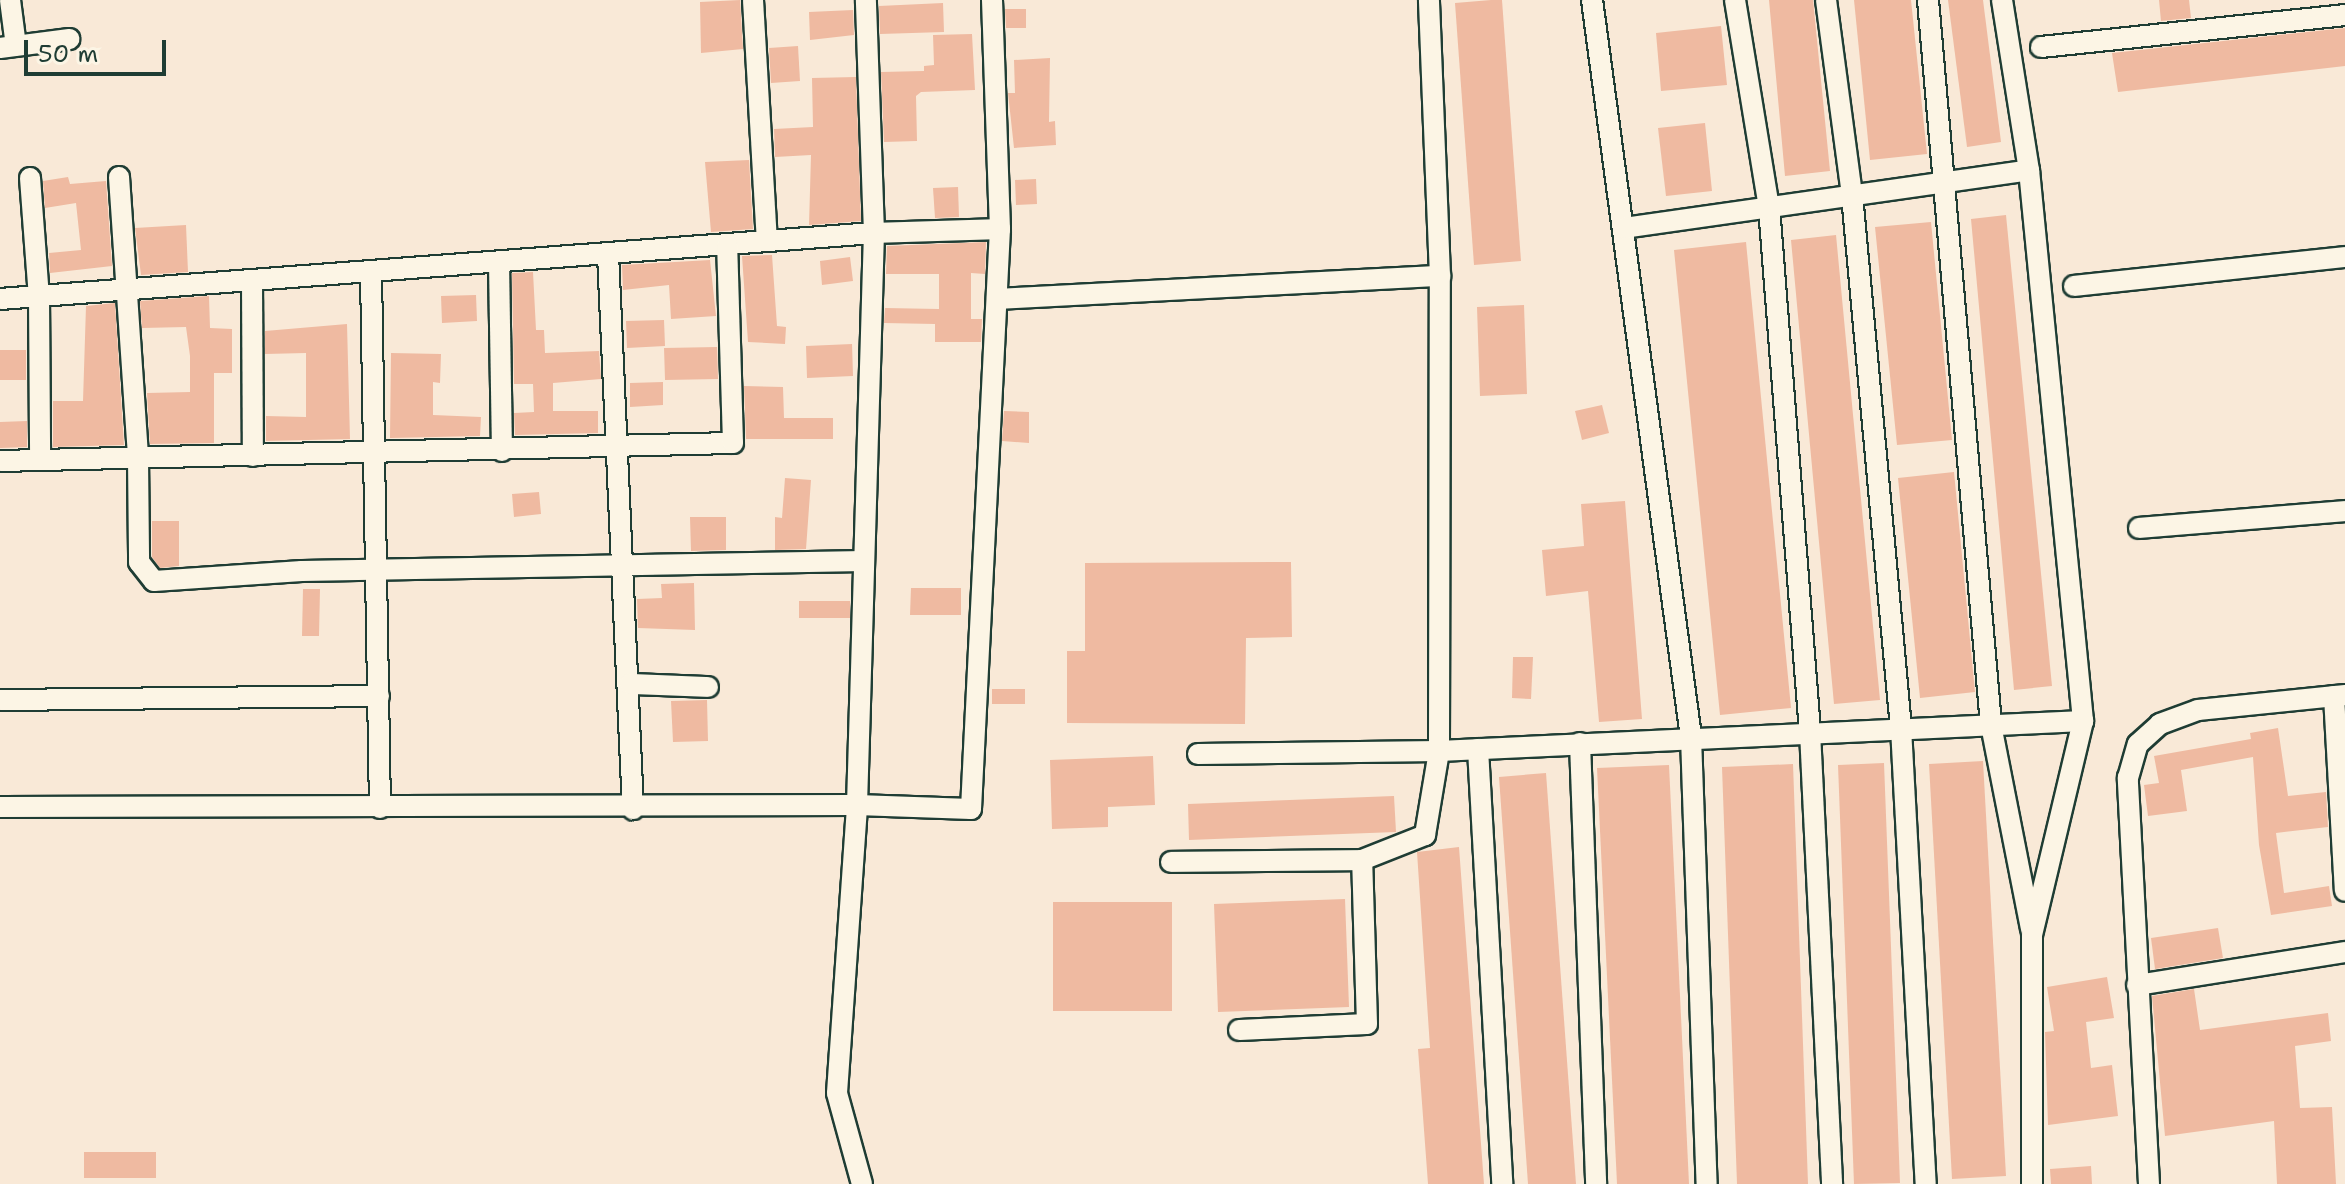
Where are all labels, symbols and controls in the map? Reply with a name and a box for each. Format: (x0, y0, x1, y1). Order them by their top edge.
scale bar (28, 24, 170, 74)
text: 50 m (38, 38, 98, 70)

